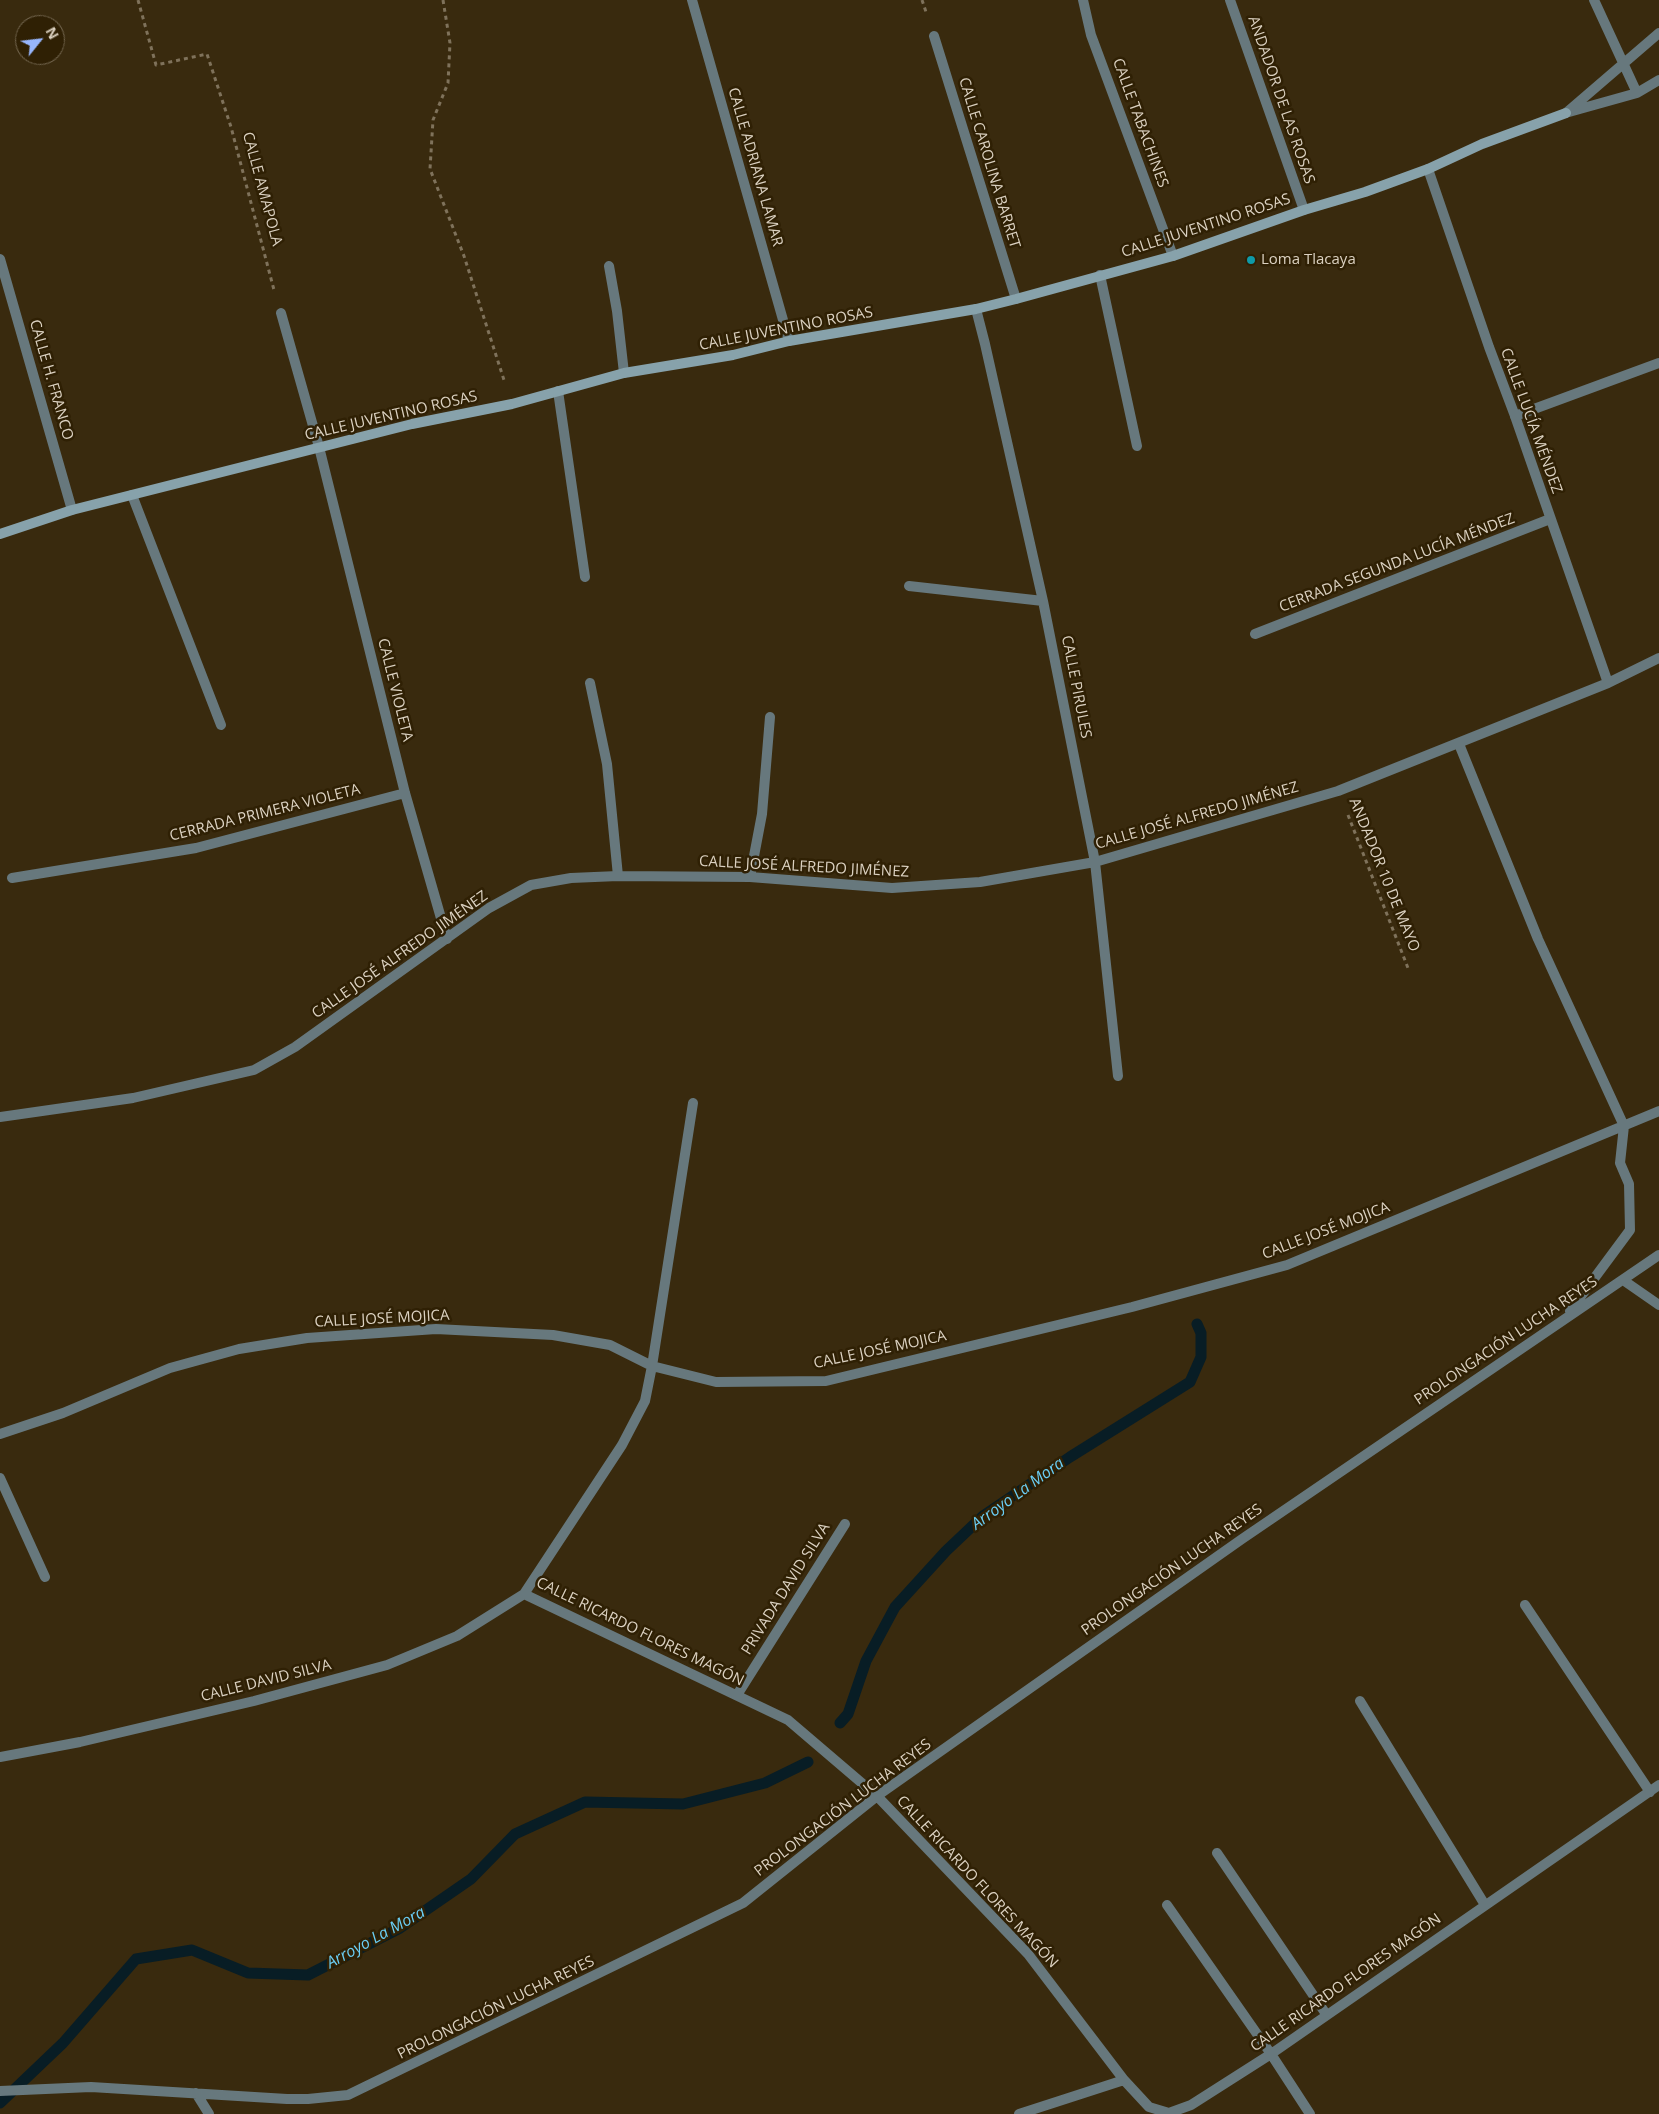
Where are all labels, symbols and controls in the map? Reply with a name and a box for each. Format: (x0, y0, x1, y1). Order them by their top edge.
street label: ANDADOR DE LAS ROSAS (1244, 14, 1318, 186)
north arrow (15, 15, 65, 65)
text: N (42, 23, 64, 43)
street label: CALLE TABACHINES (1108, 56, 1172, 190)
street label: CALLE CAROLINA BARRET (954, 75, 1024, 251)
street label: CALLE ADRIANA LAMAR (724, 86, 786, 248)
street label: CALLE AMAPOLA (238, 130, 286, 248)
street label: CALLE JUVENTINO ROSAS (1119, 190, 1293, 262)
place label: Loma Tlacaya (1261, 251, 1356, 269)
marker: Loma Tlacaya (1245, 254, 1257, 266)
street label: CALLE JUVENTINO ROSAS (698, 303, 874, 355)
street label: CALLE H. FRANCO (25, 318, 77, 442)
street label: CALLE LUCÍA MÉNDEZ (1496, 346, 1566, 496)
street label: CALLE JUVENTINO ROSAS (303, 387, 479, 445)
street label: CERRADA SEGUNDA LUCÍA MÉNDEZ (1277, 510, 1517, 616)
street label: CALLE PIRULES (1057, 634, 1095, 740)
street label: CALLE VIOLETA (374, 637, 416, 743)
street label: CALLE JOSÉ ALFREDO JIMÉNEZ (1093, 778, 1301, 854)
street label: CERRADA PRIMERA VIOLETA (168, 781, 362, 845)
street label: ANDADOR 10 DE MAYO (1345, 796, 1423, 954)
street label: CALLE JOSÉ ALFREDO JIMÉNEZ (699, 853, 909, 881)
street label: CALLE JOSÉ ALFREDO JIMÉNEZ (309, 887, 491, 1023)
street label: CALLE JOSÉ MOJICA (1260, 1198, 1392, 1264)
street label: PROLONGACIÓN LUCHA REYES (1411, 1273, 1601, 1409)
street label: CALLE JOSÉ MOJICA (314, 1306, 450, 1332)
street label: CALLE JOSÉ MOJICA (812, 1327, 948, 1373)
water label: Arroyo La Mora (968, 1454, 1068, 1534)
street label: PROLONGACIÓN LUCHA REYES (1078, 1500, 1266, 1640)
street label: PRIVADA DAVID SILVA (738, 1520, 834, 1658)
street label: CALLE RICARDO FLORES MAGÓN (533, 1574, 747, 1690)
street label: CALLE DAVID SILVA (199, 1656, 333, 1706)
street label: PROLONGACIÓN LUCHA REYES (751, 1736, 935, 1880)
street label: CALLE RICARDO FLORES MAGÓN (892, 1792, 1062, 1972)
water label: Arroyo La Mora (323, 1903, 429, 1973)
street label: CALLE RICARDO FLORES MAGÓN (1247, 1910, 1445, 2056)
street label: PROLONGACIÓN LUCHA REYES (395, 1952, 597, 2064)

